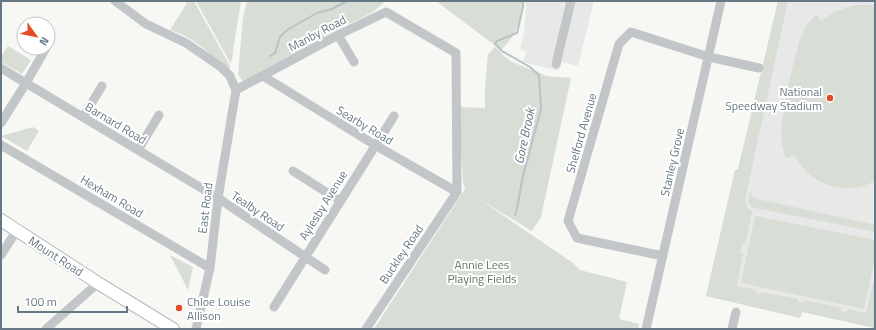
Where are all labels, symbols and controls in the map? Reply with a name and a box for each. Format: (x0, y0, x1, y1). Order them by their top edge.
street label: Manby Road (285, 10, 349, 56)
north arrow (16, 16, 56, 56)
text: N (36, 34, 53, 49)
place label: National Speedway Stadium (725, 82, 822, 115)
street label: Shelford Avenue (560, 91, 602, 175)
marker: National Speedway Stadium (825, 93, 835, 103)
street label: Barnard Road (82, 97, 150, 149)
street label: Searby Road (333, 101, 397, 149)
water label: Gore Brook (508, 104, 540, 166)
street label: Stanley Grove (655, 126, 689, 198)
street label: Aylesby Avenue (294, 166, 352, 244)
street label: Hexham Road (77, 170, 147, 222)
street label: East Road (192, 182, 218, 234)
street label: Tealby Road (228, 186, 288, 236)
street label: Buckley Road (374, 221, 428, 287)
street label: Mount Road (25, 231, 87, 281)
park label: Annie Lees Playing Fields (447, 255, 517, 288)
scale bar (18, 288, 127, 314)
text: 100 m (24, 292, 57, 311)
place label: Chloe Louise Allison (187, 292, 250, 325)
marker: Chloe Louise Allison (174, 303, 184, 313)

